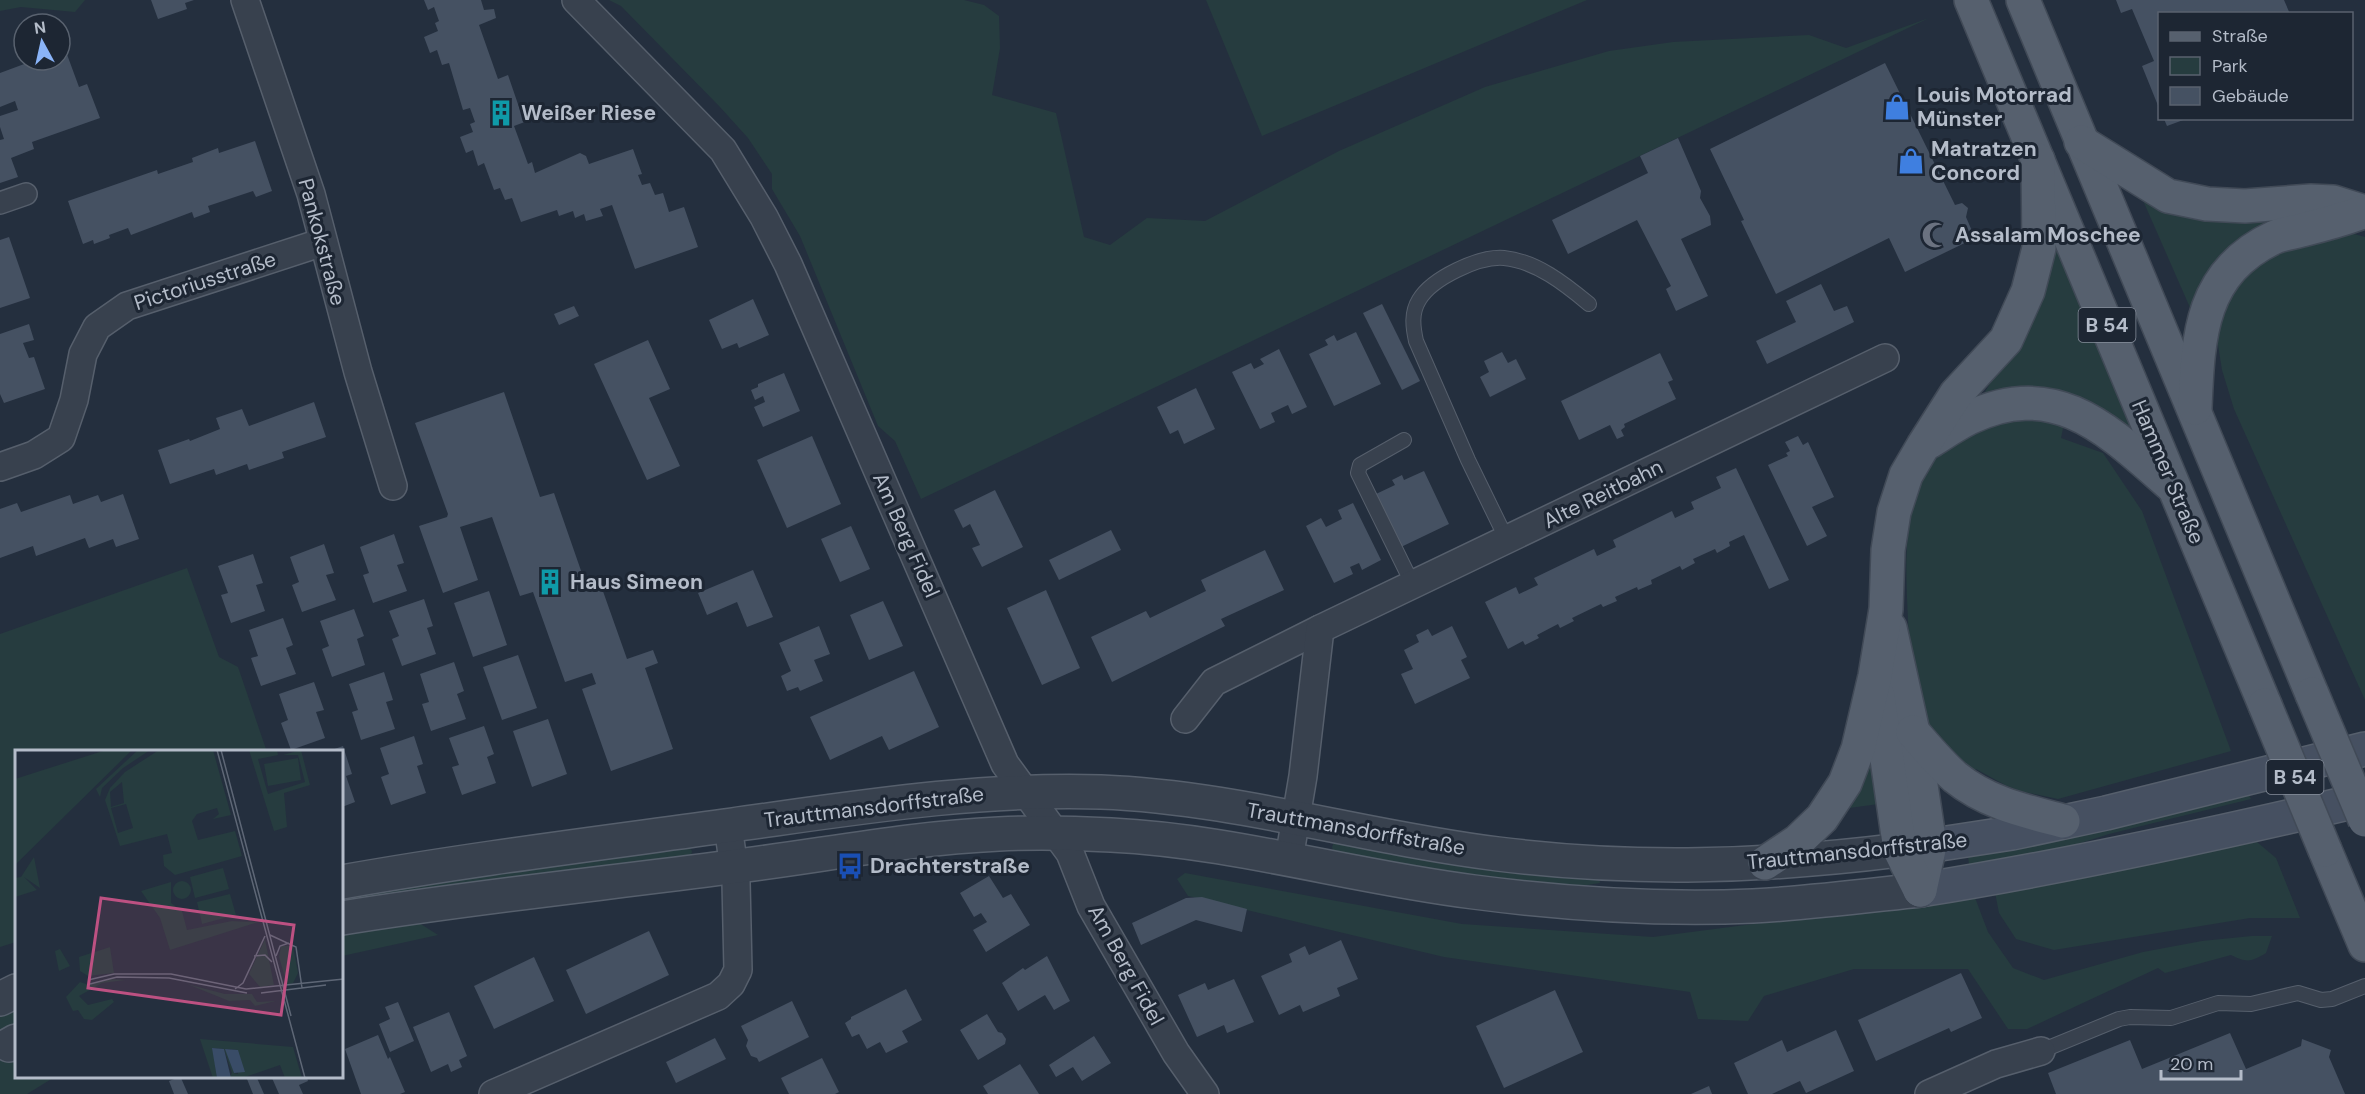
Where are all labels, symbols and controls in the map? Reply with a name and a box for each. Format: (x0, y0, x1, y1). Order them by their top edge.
north arrow (12, 12, 72, 72)
legend (2158, 12, 2353, 120)
text: N (33, 16, 47, 39)
text: Straße (2212, 24, 2268, 48)
text: Park (2212, 54, 2248, 78)
place label: Louis Motorrad Münster (1917, 81, 2072, 133)
text: Gebäude (2212, 84, 2289, 108)
shop icon: Louis Motorrad Münster (1882, 92, 1912, 122)
building icon: Weißer Riese (486, 98, 516, 128)
place label: Weißer Riese (521, 99, 656, 127)
place label: Matratzen Concord (1931, 135, 2037, 187)
shop icon: Matratzen Concord (1896, 146, 1926, 176)
street label: Pankokstraße (292, 175, 352, 309)
mosque icon: Assalam Moschee (1920, 220, 1950, 250)
place label: Assalam Moschee (1955, 221, 2141, 249)
street label: Pictoriusstraße (130, 245, 280, 317)
road number: B 54 (2078, 308, 2136, 342)
street label: Hammer Straße (2125, 396, 2211, 548)
street label: Alte Reitbahn (1539, 453, 1667, 535)
street label: Am Berg Fidel (866, 468, 946, 602)
building icon: Haus Simeon (535, 567, 565, 597)
place label: Haus Simeon (570, 568, 703, 596)
inset map (15, 750, 344, 1079)
road number: B 54 (2266, 760, 2324, 794)
street label: Trauttmansdorffstraße (762, 780, 986, 834)
street label: Trauttmansdorffstraße (1245, 796, 1467, 862)
street label: Trauttmansdorffstraße (1745, 826, 1969, 876)
bus stop icon: Drachterstraße (835, 851, 865, 881)
place label: Drachterstraße (870, 852, 1030, 880)
street label: Am Berg Fidel (1081, 900, 1171, 1030)
scale bar (2161, 1043, 2240, 1081)
text: 20 m (2170, 1052, 2213, 1076)

